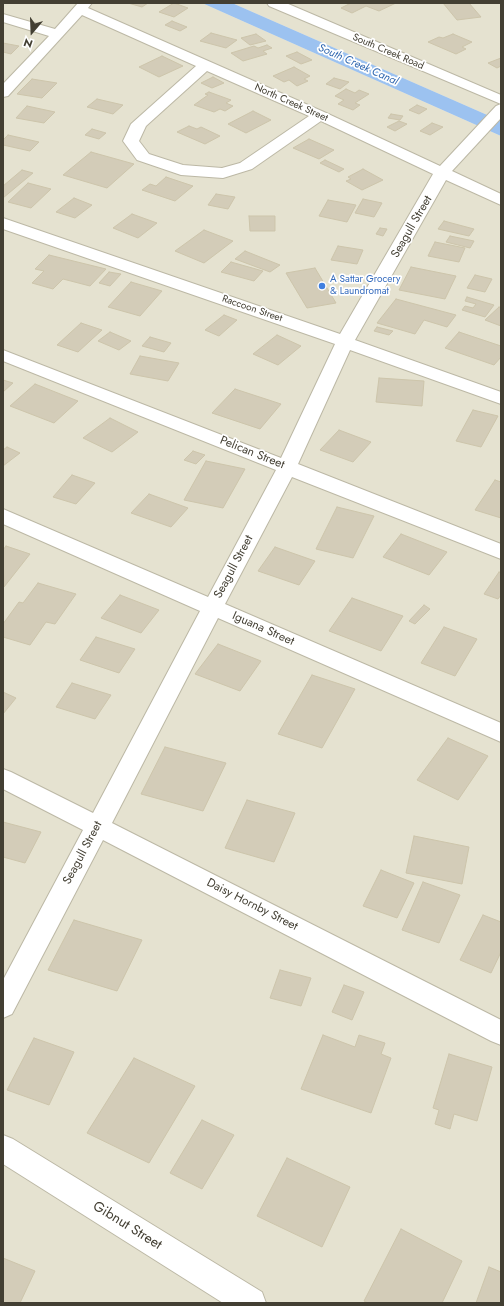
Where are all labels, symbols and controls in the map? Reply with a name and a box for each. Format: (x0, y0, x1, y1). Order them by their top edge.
north arrow (12, 12, 52, 52)
street label: South Creek Road (351, 32, 425, 72)
text: N (21, 34, 35, 52)
water label: South Creek Canal (316, 41, 400, 89)
street label: North Creek Street (252, 81, 330, 125)
street label: Seagull Street (388, 193, 436, 261)
place label: A Sattar Grocery & Laundromat (330, 274, 400, 298)
marker: A Sattar Grocery & Laundromat (317, 281, 327, 291)
street label: Raccoon Street (220, 293, 284, 325)
street label: Pelican Street (218, 434, 286, 472)
street label: Seagull Street (211, 533, 257, 601)
street label: Iguana Street (230, 609, 296, 649)
street label: Seagull Street (60, 819, 106, 887)
street label: Daisy Hornby Street (204, 876, 300, 934)
street label: Gibnut Street (89, 1198, 165, 1254)

